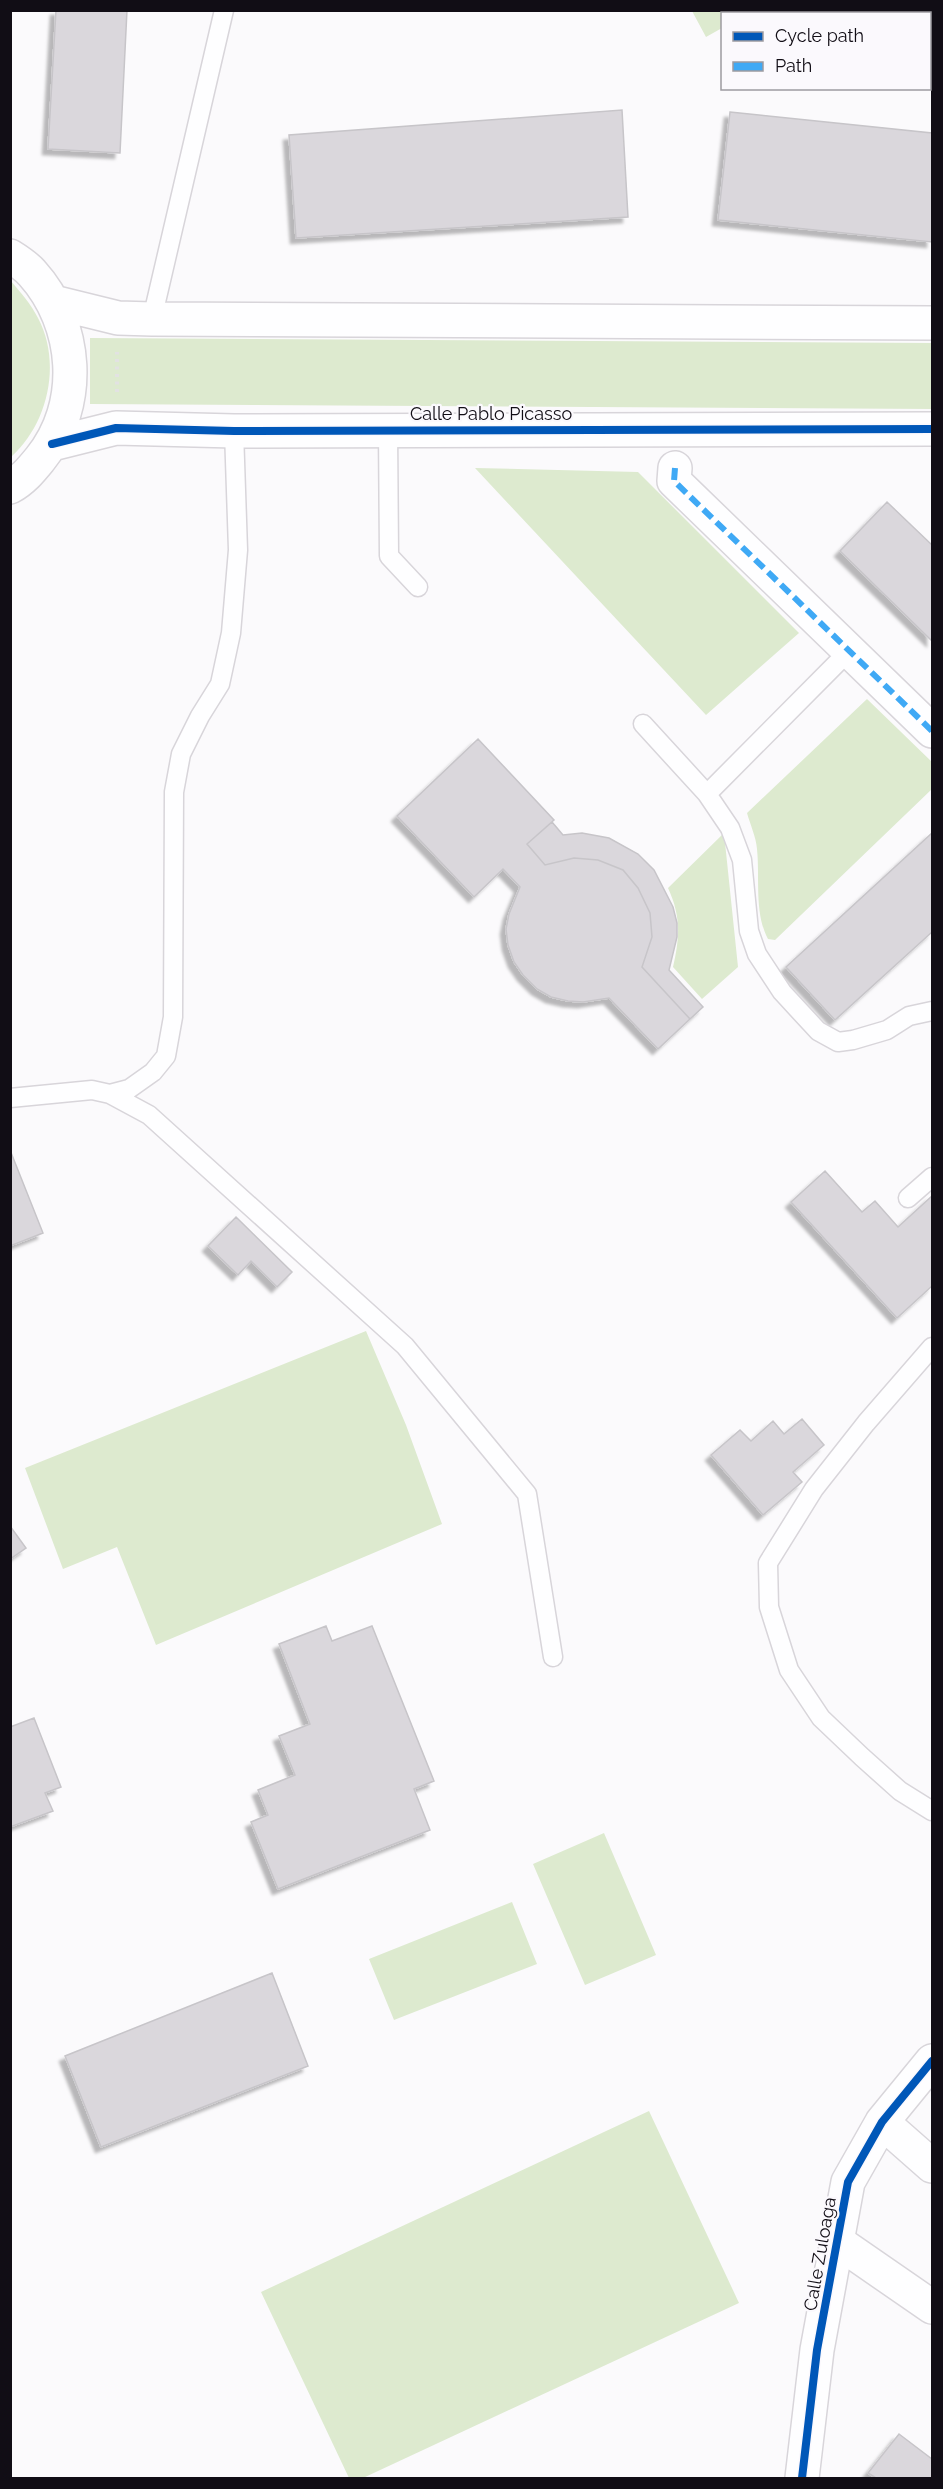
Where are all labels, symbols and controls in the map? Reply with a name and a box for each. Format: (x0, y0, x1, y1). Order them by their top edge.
legend (721, 12, 931, 90)
text: Cycle path (775, 25, 864, 46)
text: Path (775, 55, 812, 76)
street label: Calle Pablo Picasso (410, 403, 572, 424)
street label: Calle Zuloaga (799, 2195, 840, 2312)

